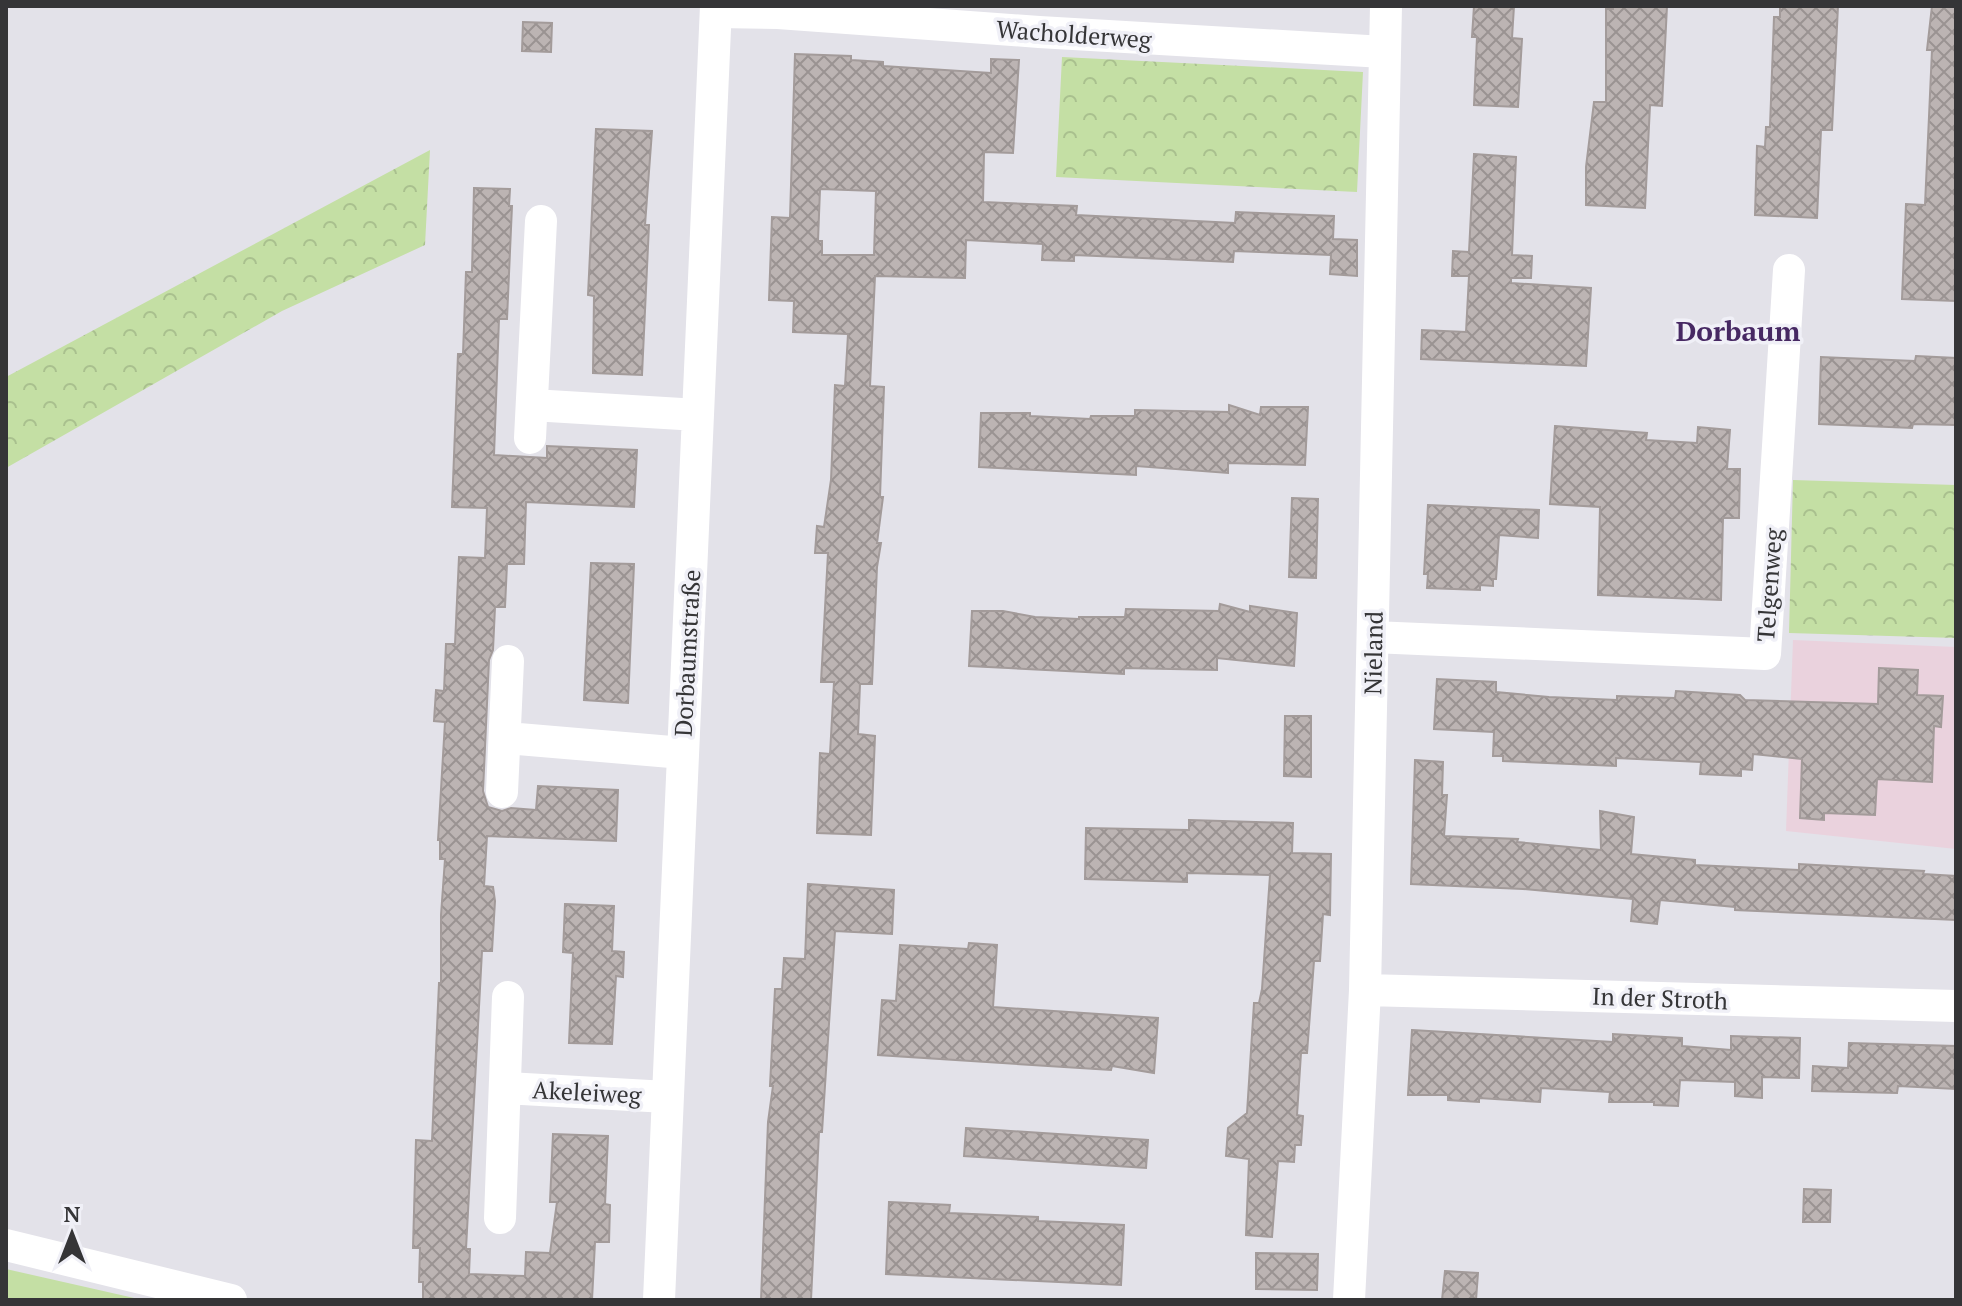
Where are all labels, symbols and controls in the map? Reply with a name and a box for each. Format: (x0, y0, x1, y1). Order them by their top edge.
street label: Wacholderweg (995, 13, 1153, 55)
district label: Dorbaum (1676, 312, 1800, 349)
street label: Telgenweg (1749, 527, 1789, 643)
street label: Dorbaumstraße (667, 569, 707, 737)
street label: Nieland (1356, 611, 1390, 695)
street label: In der Stroth (1591, 980, 1729, 1016)
street label: Akeleiweg (532, 1073, 643, 1111)
north arrow (32, 1194, 112, 1274)
text: N (64, 1199, 81, 1228)

